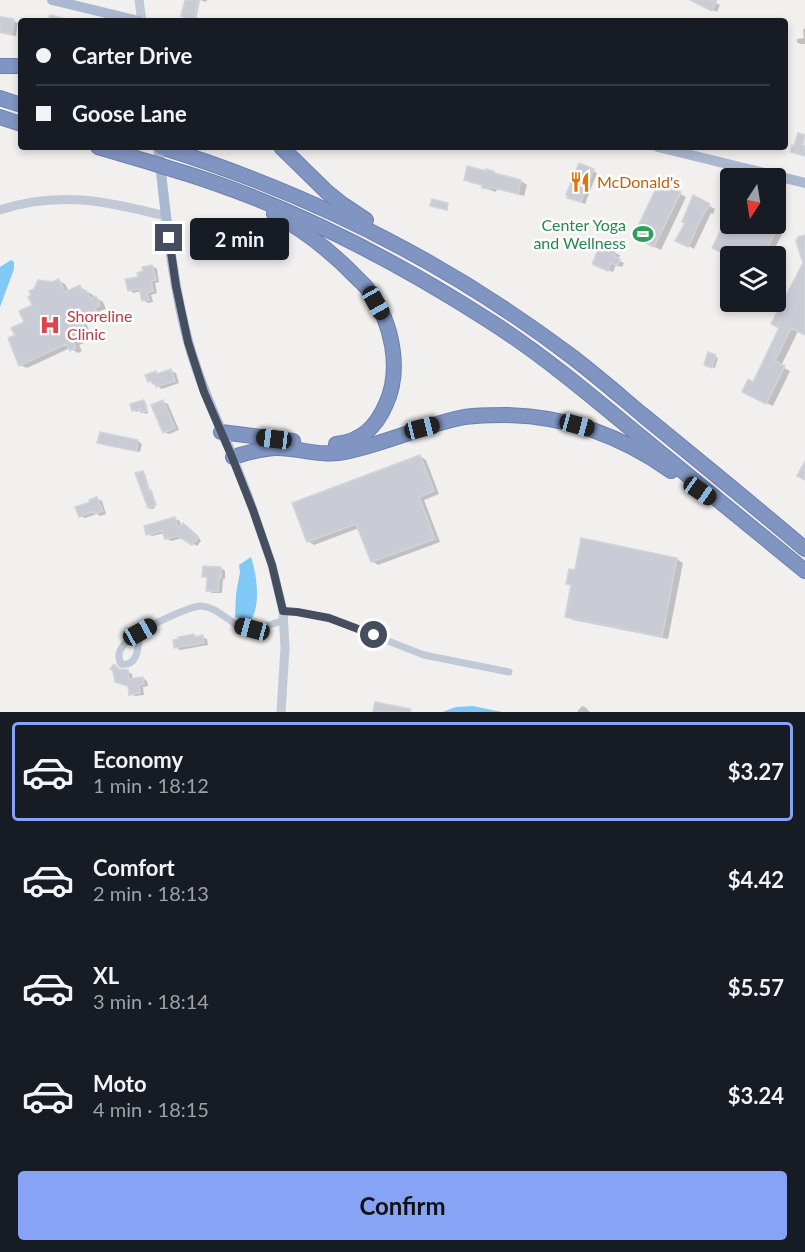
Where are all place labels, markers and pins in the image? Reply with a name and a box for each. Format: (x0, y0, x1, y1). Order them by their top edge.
restaurant icon: McDonald's (568, 170, 592, 194)
place label: McDonald's (597, 172, 680, 191)
place label: Center Yoga and Wellness (533, 215, 626, 252)
sports icon: Center Yoga and Wellness (631, 222, 655, 246)
place label: Shoreline Clinic (67, 306, 132, 343)
hospital icon: Shoreline Clinic (38, 313, 62, 337)

